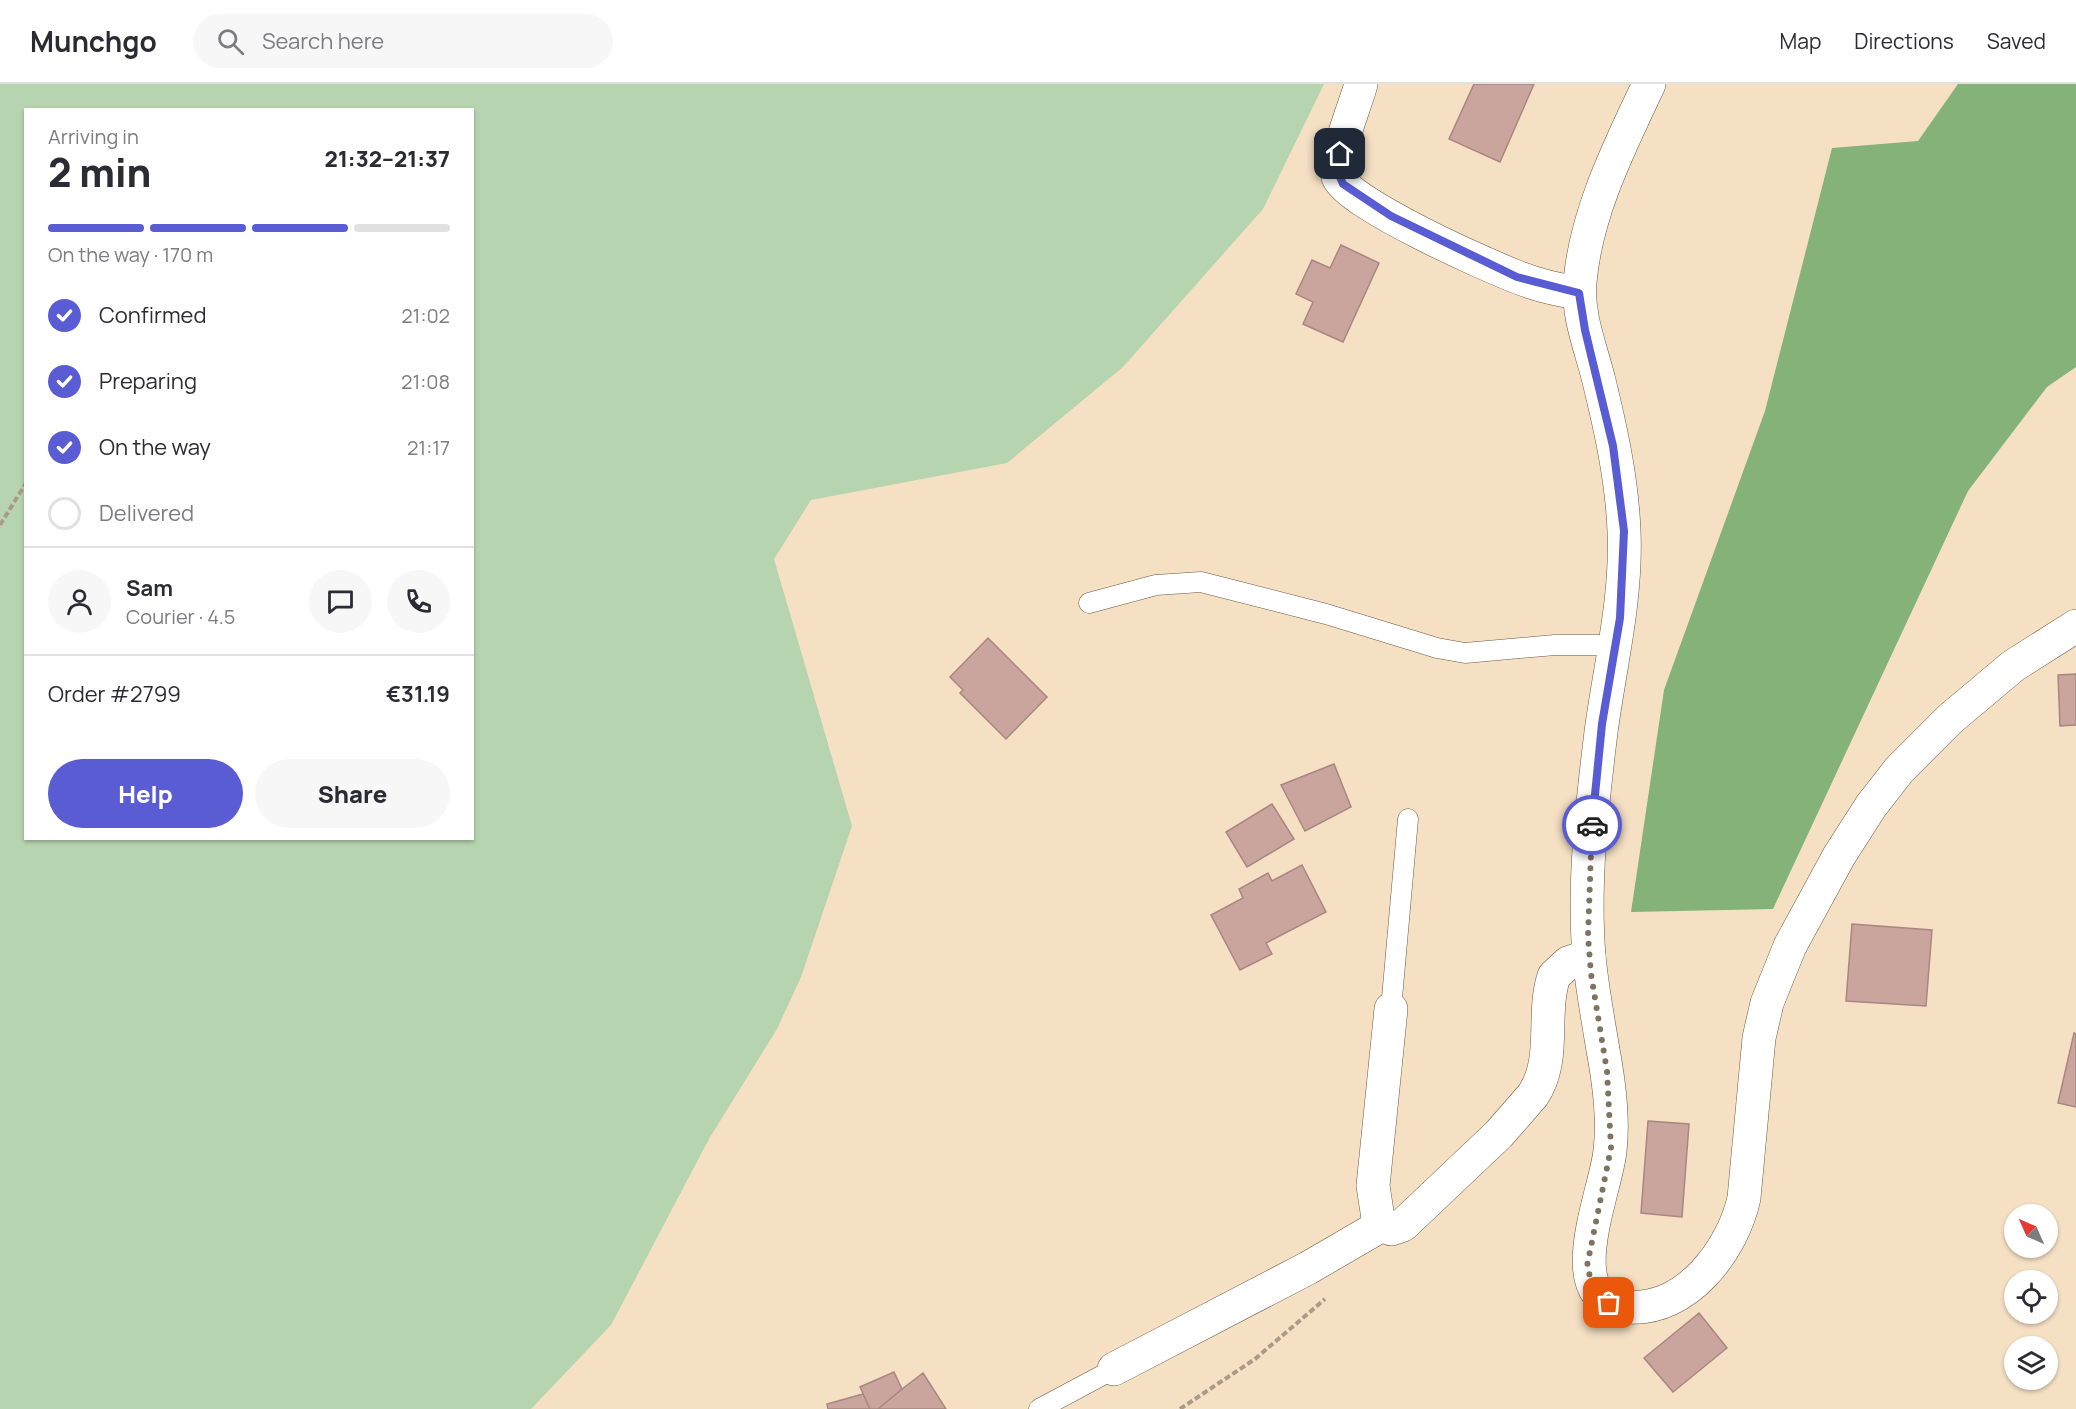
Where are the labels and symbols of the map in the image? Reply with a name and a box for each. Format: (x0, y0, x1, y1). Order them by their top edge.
pin (1314, 128, 1365, 179)
courier (1562, 795, 1622, 855)
north arrow (2004, 1204, 2058, 1258)
pin (1583, 1277, 1634, 1328)

